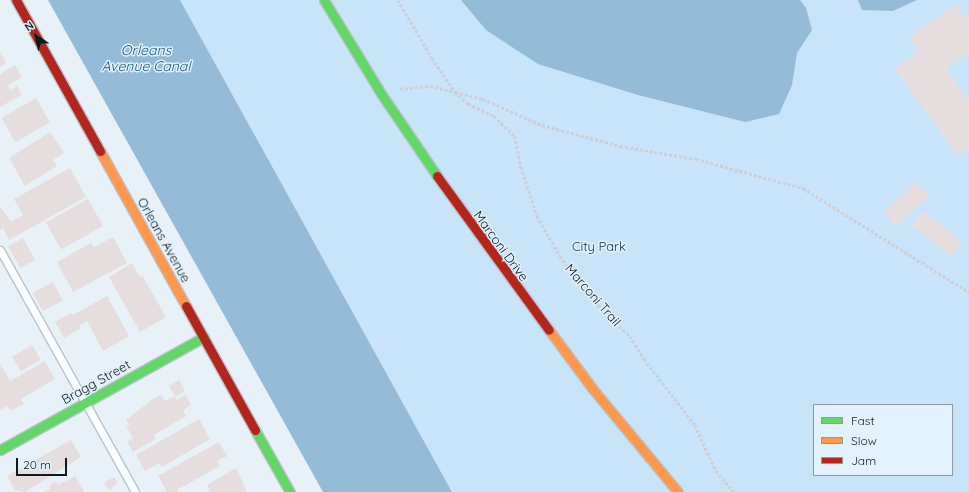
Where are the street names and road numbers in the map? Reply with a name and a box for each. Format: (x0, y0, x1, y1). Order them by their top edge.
street label: Orleans Avenue (134, 195, 194, 285)
street label: Marconi Drive (470, 208, 532, 284)
street label: Marconi Trail (562, 261, 624, 329)
street label: Bragg Street (59, 357, 133, 407)

